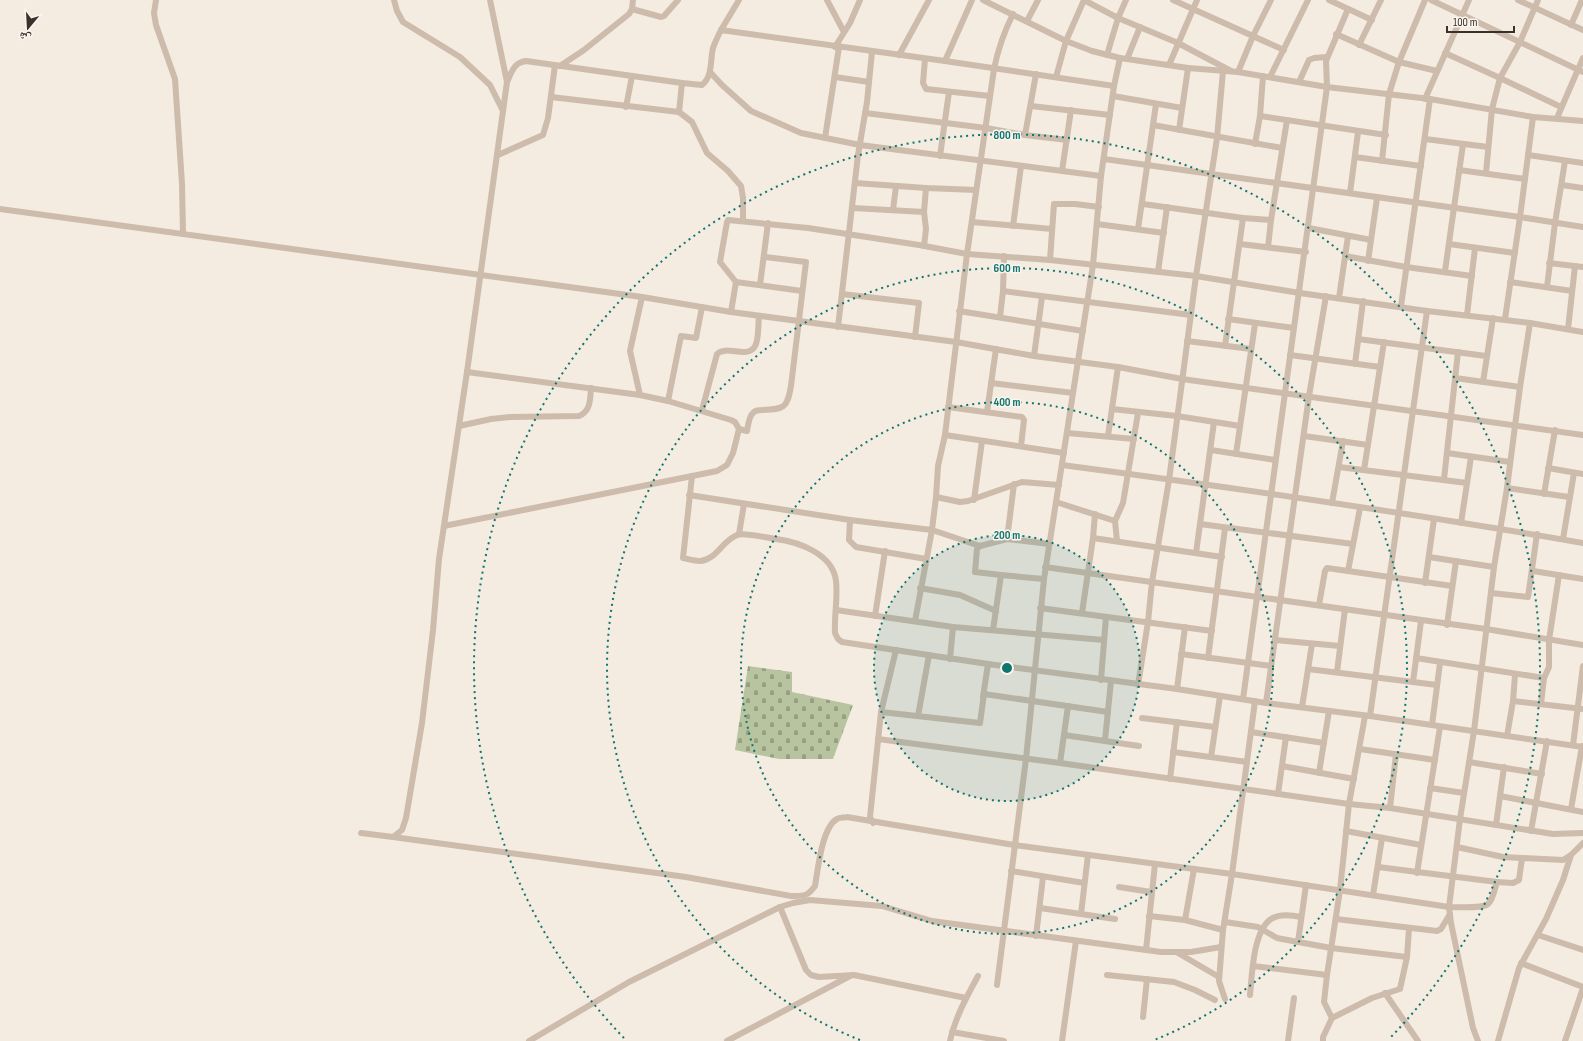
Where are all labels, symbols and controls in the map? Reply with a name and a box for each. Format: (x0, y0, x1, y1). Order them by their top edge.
north arrow (8, 8, 48, 48)
scale bar (1447, 8, 1514, 34)
text: 100 m (1453, 15, 1478, 30)
text: ش (17, 28, 33, 45)
text: 800 m (994, 128, 1020, 143)
text: 600 m (994, 261, 1020, 276)
text: 400 m (994, 395, 1020, 410)
text: 200 m (994, 528, 1020, 543)
centre of rings (1000, 661, 1014, 675)

